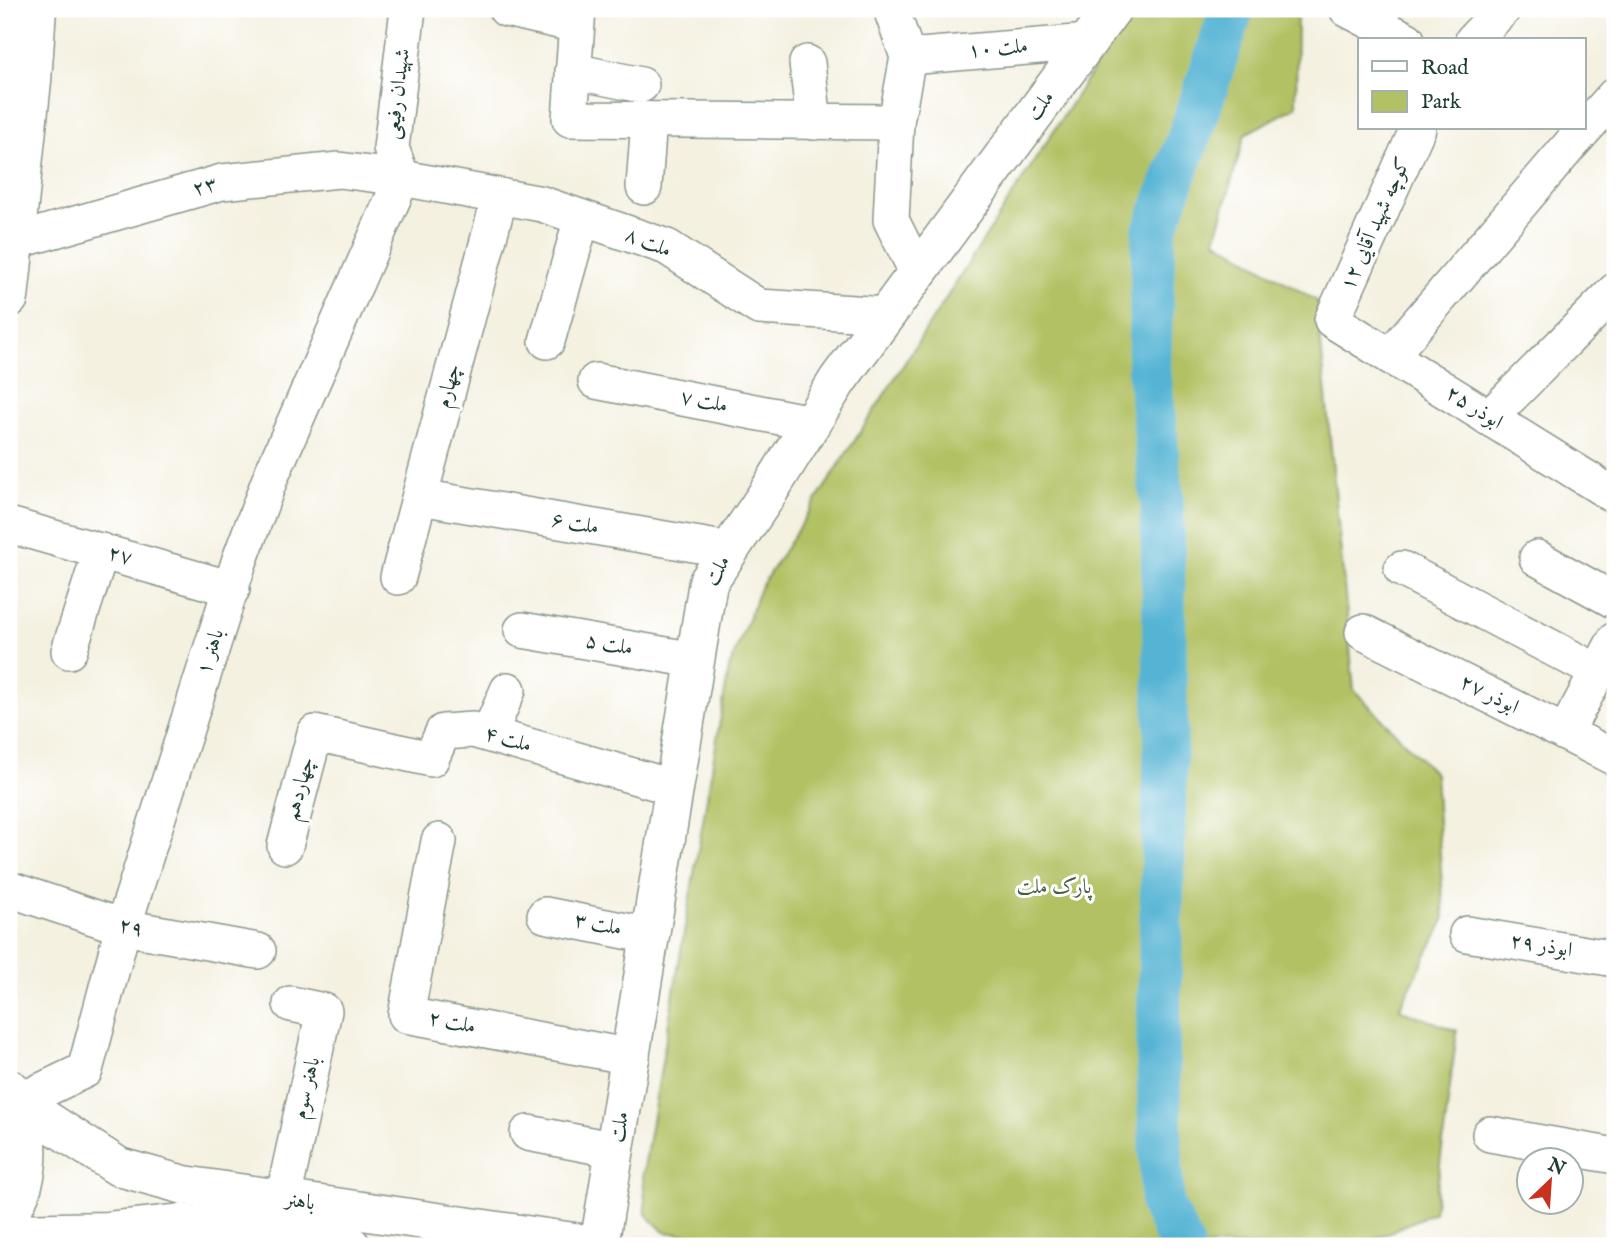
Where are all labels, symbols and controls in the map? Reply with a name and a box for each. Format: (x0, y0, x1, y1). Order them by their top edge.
street label: ملت ۱۰ (967, 33, 1029, 65)
legend (1358, 38, 1586, 130)
street label: شهیدان رفیعی (379, 47, 417, 141)
text: Road (1421, 55, 1469, 82)
street label: ملت (1021, 86, 1061, 126)
text: Park (1421, 89, 1462, 116)
street label: کوچه شهید آقایی ۱۲ (1334, 153, 1417, 295)
street label: ۲۳ (190, 171, 220, 203)
street label: ۸ ملت (621, 222, 675, 264)
street label: چهارم (430, 361, 471, 412)
street label: ابوذر ۲۵ (1440, 380, 1508, 436)
street label: ۷ ملت (678, 384, 730, 420)
street label: ۶ ملت (549, 507, 601, 541)
street label: ۲۷ (104, 540, 136, 572)
street label: ملت (699, 551, 737, 591)
street label: باهنر ۱ (191, 626, 231, 678)
street label: ۵ ملت (583, 628, 635, 662)
street label: ابوذر ۲۷ (1455, 669, 1523, 721)
street label: ۴ ملت (481, 720, 535, 760)
street label: چهاردهم (279, 754, 326, 825)
park label: پارک ملت (1017, 874, 1092, 901)
street label: ۳ ملت (572, 907, 624, 943)
street label: ۲۹ (116, 912, 146, 944)
street label: ابوذر ۲۹ (1508, 928, 1574, 964)
street label: ۲ ملت (426, 1005, 478, 1041)
street label: باهنر سوم (287, 1054, 330, 1122)
street label: ملت (604, 1109, 636, 1145)
north arrow (1516, 1146, 1586, 1216)
text: N (1543, 1153, 1569, 1182)
street label: باهنر (281, 1186, 317, 1217)

